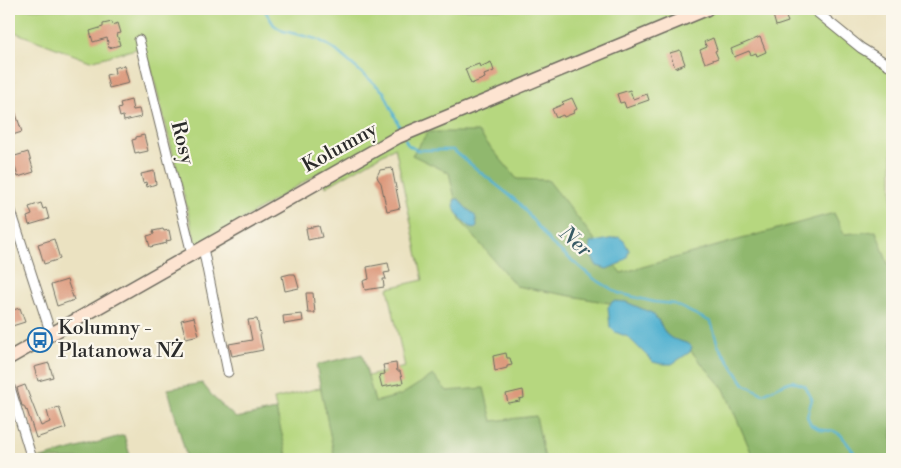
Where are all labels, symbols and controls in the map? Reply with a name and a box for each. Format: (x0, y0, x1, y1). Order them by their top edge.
street label: Kolumny (298, 117, 382, 179)
street label: Rosy (165, 119, 199, 168)
water label: Ner (553, 220, 597, 264)
place label: Kolumny - Platanowa NŻ (58, 316, 184, 364)
bus stop icon: Kolumny - Platanowa NŻ (27, 327, 53, 353)

